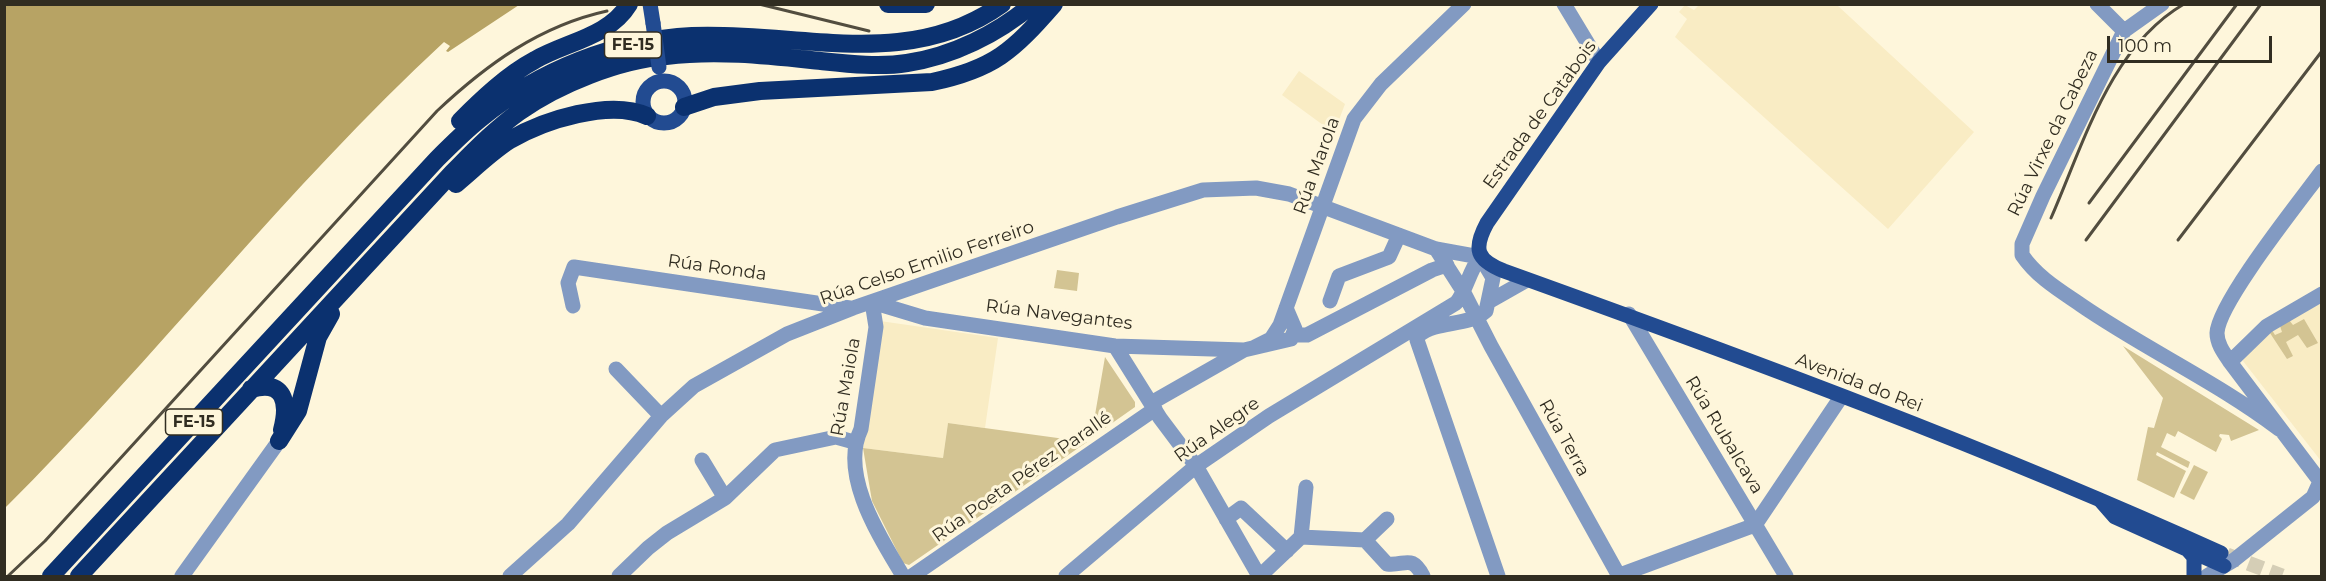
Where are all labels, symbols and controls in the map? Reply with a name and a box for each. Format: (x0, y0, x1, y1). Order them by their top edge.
scale bar (2110, 24, 2275, 62)
road number: FE-15 (604, 32, 662, 58)
text: 100 m (2118, 35, 2172, 57)
street label: Estrada de Catabois (1479, 37, 1601, 193)
street label: Rúa Virxe da Cabeza (2003, 46, 2103, 220)
street label: Rúa Marola (1289, 114, 1345, 218)
street label: Rúa Celso Emilio Ferreiro (817, 216, 1037, 310)
street label: Rúa Ronda (666, 250, 768, 286)
street label: Rúa Navegantes (984, 295, 1134, 335)
street label: Rúa Maiola (827, 336, 865, 438)
street label: Avenida do Rei (1792, 349, 1926, 417)
street label: Rúa Rubalcava (1680, 372, 1768, 498)
street label: Rúa Alegre (1170, 393, 1264, 467)
street label: Rúa Terra (1534, 396, 1594, 480)
street label: Rúa Poeta Pérez Parallé (928, 407, 1116, 547)
road number: FE-15 (166, 409, 222, 435)

